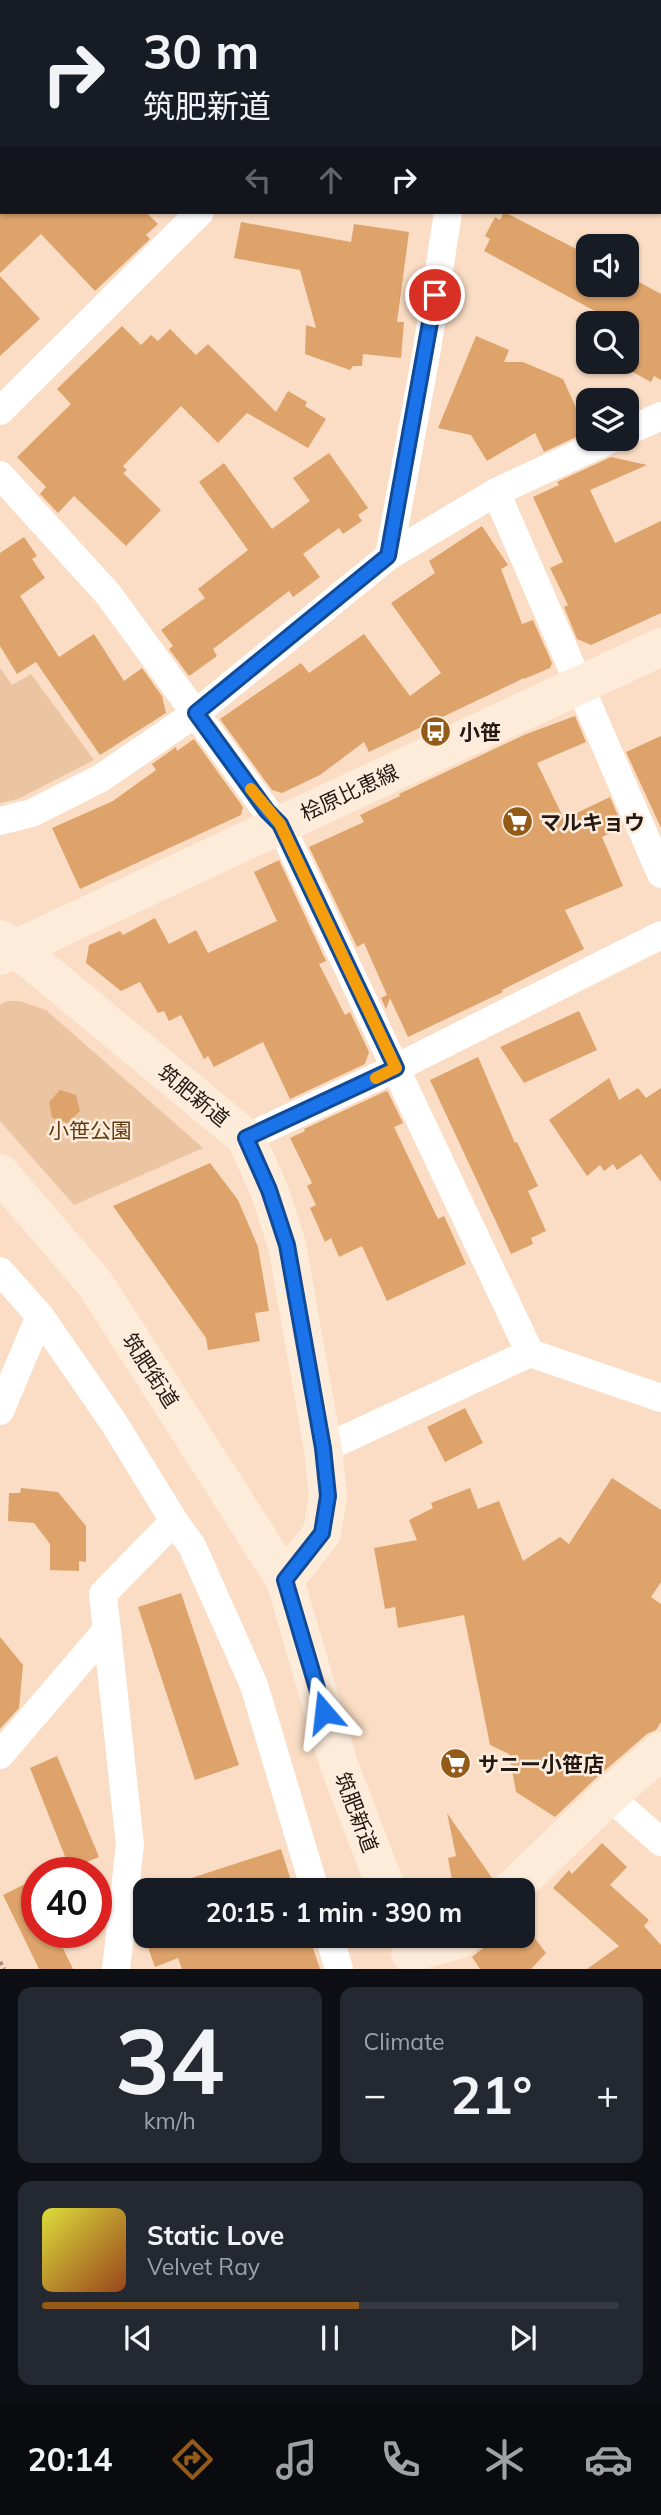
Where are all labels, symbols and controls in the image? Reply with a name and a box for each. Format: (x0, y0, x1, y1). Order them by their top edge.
text: 30 m (143, 20, 259, 81)
icon: right (28, 28, 119, 119)
text: 筑肥新道 (143, 86, 271, 126)
icon: left (239, 161, 277, 199)
icon: ahead (312, 161, 350, 199)
icon: right (385, 161, 423, 199)
map controls (576, 234, 639, 451)
button: sound (576, 234, 639, 297)
pin (405, 265, 465, 325)
icon: arrive (416, 276, 454, 314)
button: search (576, 311, 639, 374)
button: layers (576, 388, 639, 451)
bus stop icon: 小笹 (419, 715, 453, 749)
place label: 小笹 (459, 719, 501, 745)
street label: 桧原比恵線 (296, 758, 402, 826)
supermarket icon: マルキョウ (500, 805, 534, 839)
place label: マルキョウ (540, 809, 645, 835)
street label: 筑肥新道 (153, 1058, 235, 1132)
park label: 小笹公園 (48, 1117, 132, 1143)
street label: 筑肥街道 (117, 1328, 185, 1412)
position arrow (287, 1675, 361, 1749)
supermarket icon: サニー小笹店 (438, 1747, 472, 1781)
place label: サニー小笹店 (478, 1751, 604, 1777)
street label: 筑肥新道 (330, 1768, 384, 1856)
speed limit sign: 40 (21, 1857, 112, 1948)
text: 20:15 · 1 min · 390 m (206, 1896, 462, 1929)
text: 34 (115, 2003, 224, 2117)
text: Climate (364, 2027, 445, 2056)
text: 21° (450, 2062, 532, 2127)
text: − (364, 2070, 386, 2118)
text: + (596, 2070, 619, 2118)
text: km/h (144, 2106, 196, 2135)
text: Static Love (147, 2219, 284, 2252)
text: Velvet Ray (147, 2252, 260, 2281)
icon: previous (119, 2319, 157, 2357)
icon: pause (311, 2319, 349, 2357)
icon: next (504, 2319, 542, 2357)
icon: directions (168, 2435, 217, 2484)
icon: music (272, 2435, 321, 2484)
icon: phone (376, 2435, 425, 2484)
icon: climate (480, 2435, 529, 2484)
icon: car (584, 2435, 633, 2484)
text: 20:14 (28, 2439, 112, 2479)

